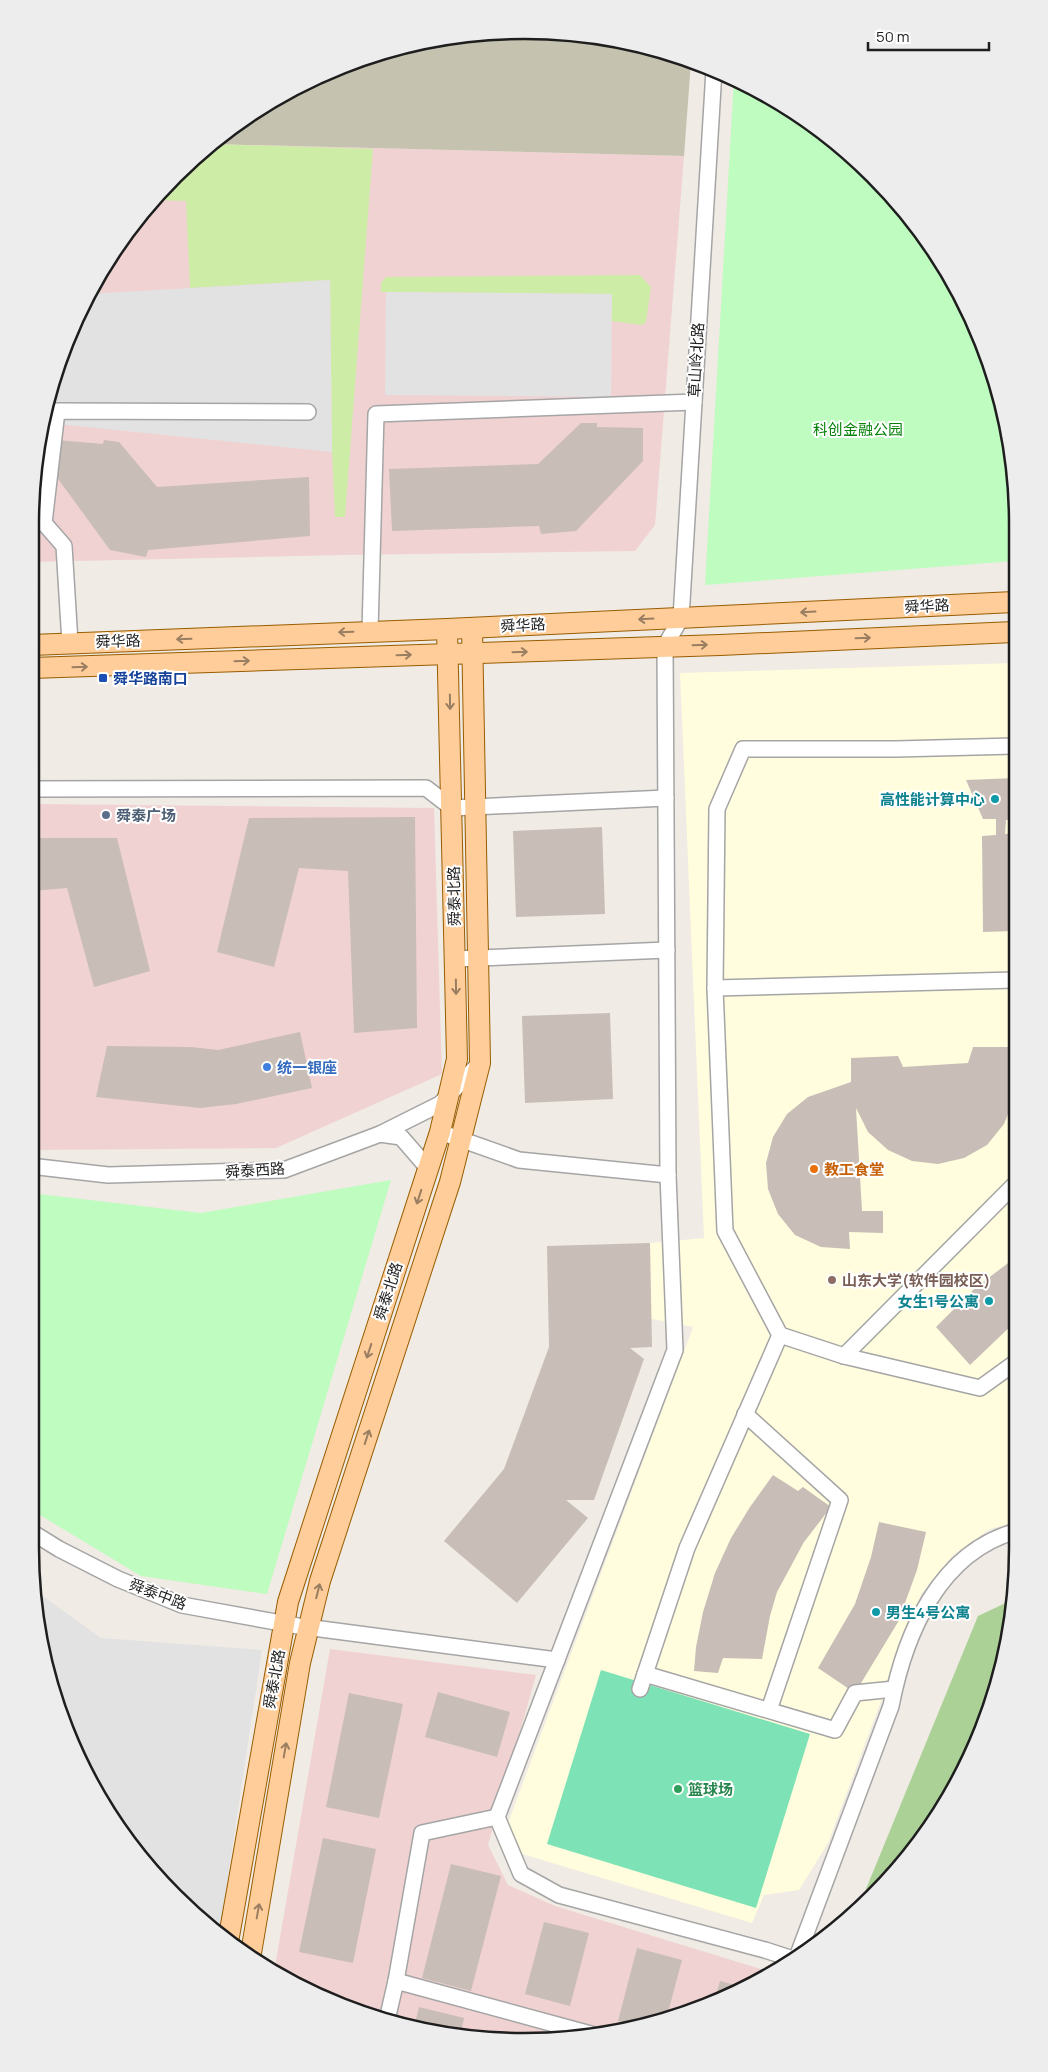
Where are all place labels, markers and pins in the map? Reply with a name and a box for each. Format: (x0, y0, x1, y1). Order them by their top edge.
place label: 舜华路南口 (113, 668, 188, 689)
marker: 舜华路南口 (97, 672, 109, 684)
place label: 高性能计算中心 (880, 789, 985, 810)
marker: 高性能计算中心 (989, 793, 1001, 805)
place label: 舜泰广场 (116, 805, 176, 826)
marker: 舜泰广场 (100, 809, 112, 821)
place label: 统一银座 (277, 1057, 337, 1078)
marker: 统一银座 (261, 1061, 273, 1073)
place label: 教工食堂 (824, 1159, 884, 1180)
marker: 教工食堂 (808, 1163, 820, 1175)
place label: 山东大学(软件园校区) (842, 1270, 991, 1291)
marker: 山东大学(软件园校区) (826, 1274, 838, 1286)
place label: 女生1号公寓 (897, 1291, 979, 1312)
marker: 女生1号公寓 (983, 1295, 995, 1307)
place label: 男生4号公寓 (886, 1602, 970, 1623)
marker: 男生4号公寓 (870, 1606, 882, 1618)
place label: 篮球场 (688, 1779, 733, 1800)
marker: 篮球场 (672, 1783, 684, 1795)

